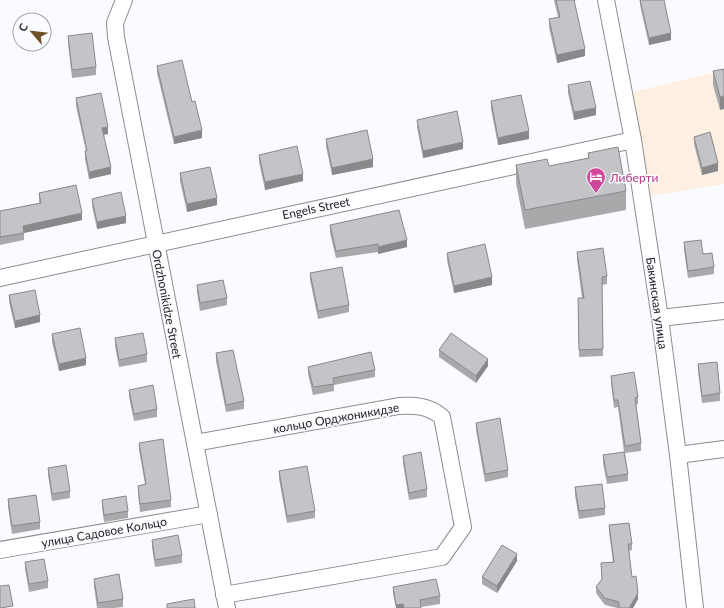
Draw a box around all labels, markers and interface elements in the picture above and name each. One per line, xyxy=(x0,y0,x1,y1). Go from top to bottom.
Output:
north arrow xyxy=(12,12,52,52)
text: С xyxy=(15,20,31,33)
hotel icon: Либерти xyxy=(585,166,607,194)
place label: Либерти xyxy=(609,170,658,185)
street label: Engels Street xyxy=(281,193,352,222)
street label: Ordzhonikidze Street xyxy=(149,248,185,361)
street label: Бакинская улица xyxy=(643,256,671,350)
street label: кольцо Орджоникидзе xyxy=(272,400,400,436)
street label: улица Садовое Кольцо xyxy=(40,514,168,550)

